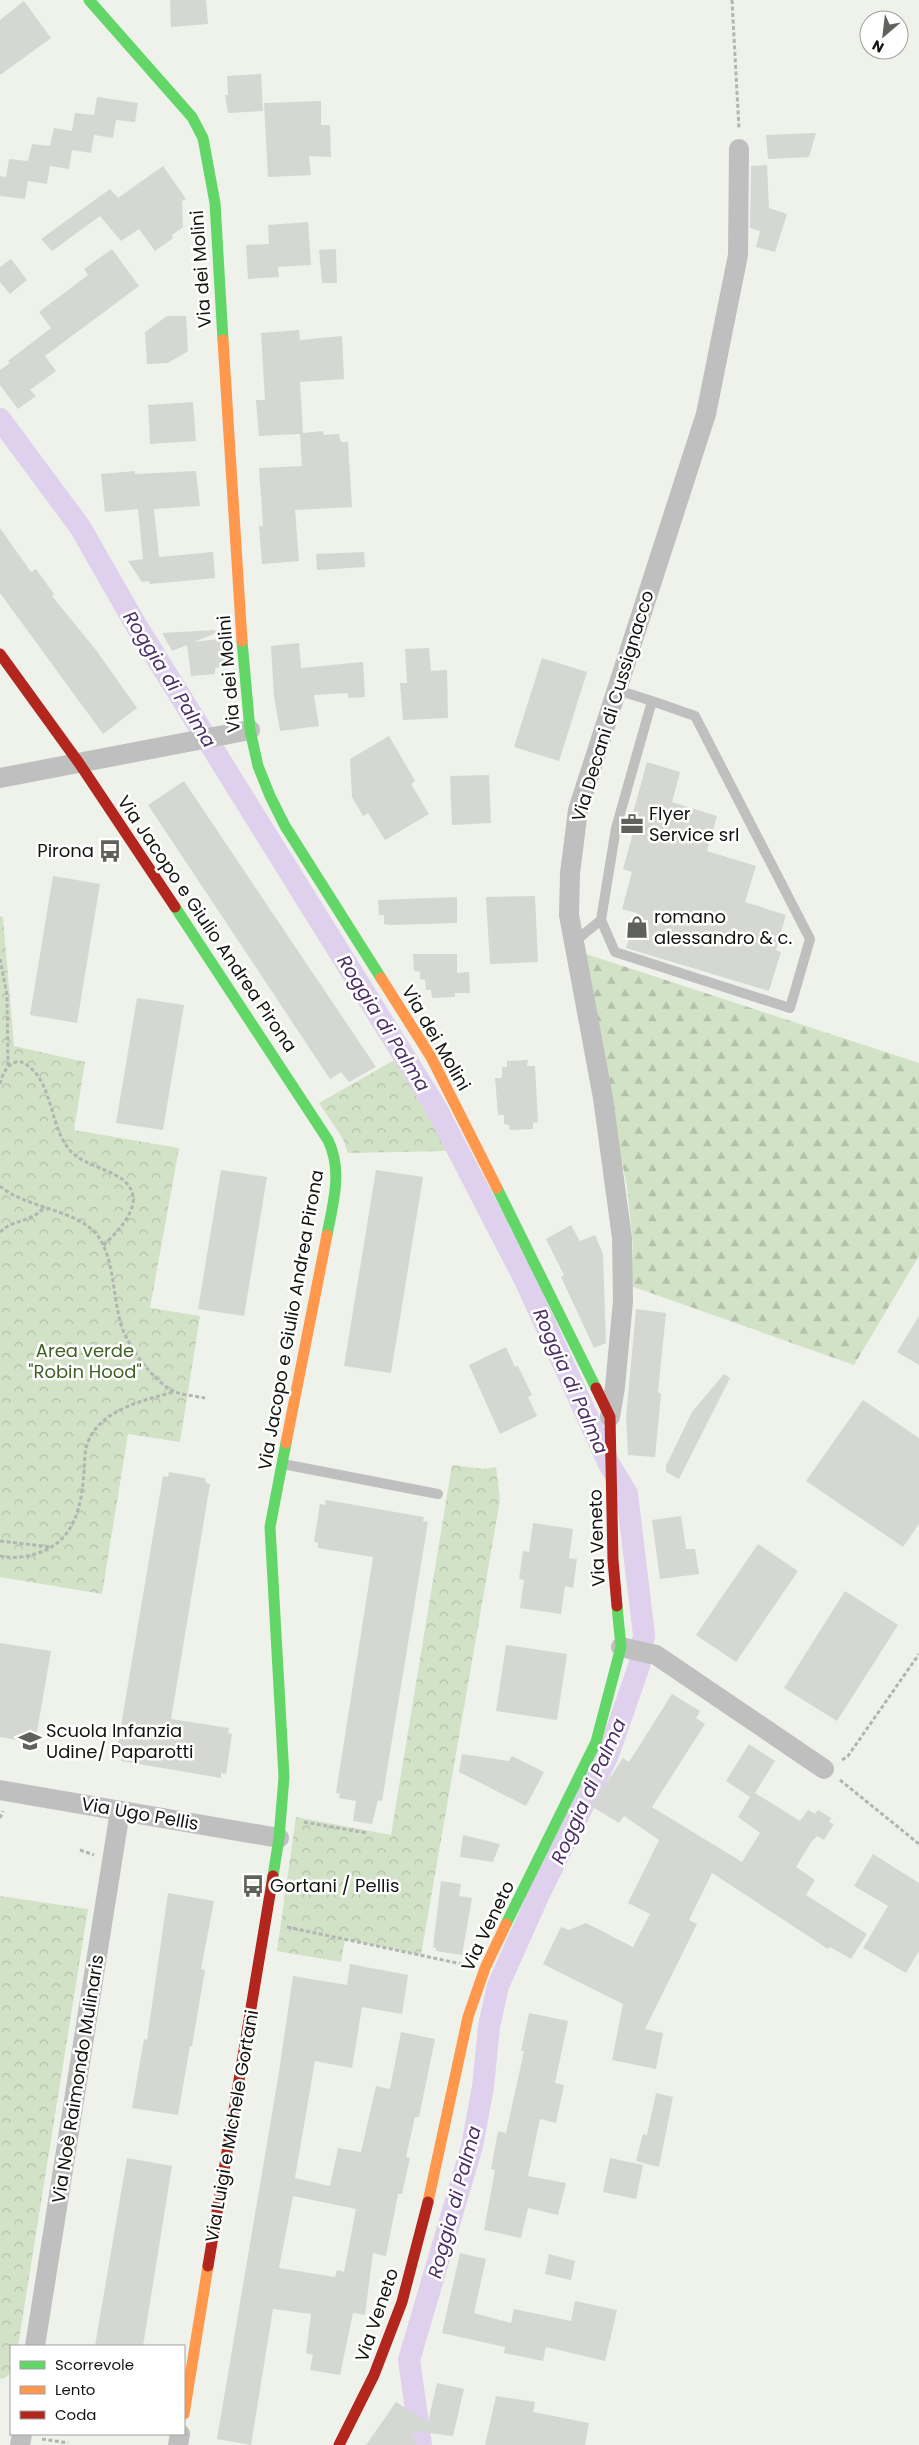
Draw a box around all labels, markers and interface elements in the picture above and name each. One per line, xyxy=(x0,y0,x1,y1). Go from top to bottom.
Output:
north arrow xyxy=(859,10,909,60)
text: N xyxy=(869,35,887,58)
street label: Via dei Molini xyxy=(184,209,217,329)
street label: Via Decani di Cussignacco xyxy=(565,587,660,825)
water label: Roggia di Palma xyxy=(117,606,223,753)
street label: Via dei Molini xyxy=(211,614,246,734)
street label: Via Jacopo e Giulio Andrea Pirona xyxy=(112,790,303,1057)
place label: Flyer Service srl xyxy=(649,801,739,847)
office icon: Flyer Service srl xyxy=(619,811,645,837)
place label: Pirona xyxy=(37,838,94,863)
bus stop icon: Pirona xyxy=(97,838,123,864)
place label: romano alessandro & c. xyxy=(654,904,792,950)
shop icon: romano alessandro & c. xyxy=(624,914,650,940)
water label: Roggia di Palma xyxy=(331,950,437,1097)
street label: Via dei Molini xyxy=(396,980,477,1095)
street label: Via Jacopo e Giulio Andrea Pirona xyxy=(252,1168,329,1472)
water label: Roggia di Palma xyxy=(526,1304,615,1458)
park label: Area verde "Robin Hood" xyxy=(28,1338,142,1384)
street label: Via Veneto xyxy=(582,1489,611,1587)
water label: Roggia di Palma xyxy=(544,1714,633,1868)
place label: Scuola Infanzia Udine/ Paparotti xyxy=(46,1718,194,1764)
school or university icon: Scuola Infanzia Udine/ Paparotti xyxy=(17,1728,43,1754)
street label: Via Ugo Pellis xyxy=(80,1791,201,1836)
bus stop icon: Gortani / Pellis xyxy=(240,1873,266,1899)
place label: Gortani / Pellis xyxy=(270,1873,399,1898)
street label: Via Veneto xyxy=(455,1876,520,1975)
street label: Via Noè Raimondo Mulinaris xyxy=(45,1953,110,2205)
street label: Via Luigi e Michele Gortani xyxy=(199,2008,264,2244)
water label: Roggia di Palma xyxy=(421,2123,488,2281)
street label: Via Veneto xyxy=(349,2265,404,2365)
legend xyxy=(10,2345,185,2435)
text: Scorrevole xyxy=(55,2354,134,2375)
text: Lento xyxy=(55,2379,95,2400)
text: Coda xyxy=(55,2404,96,2425)

